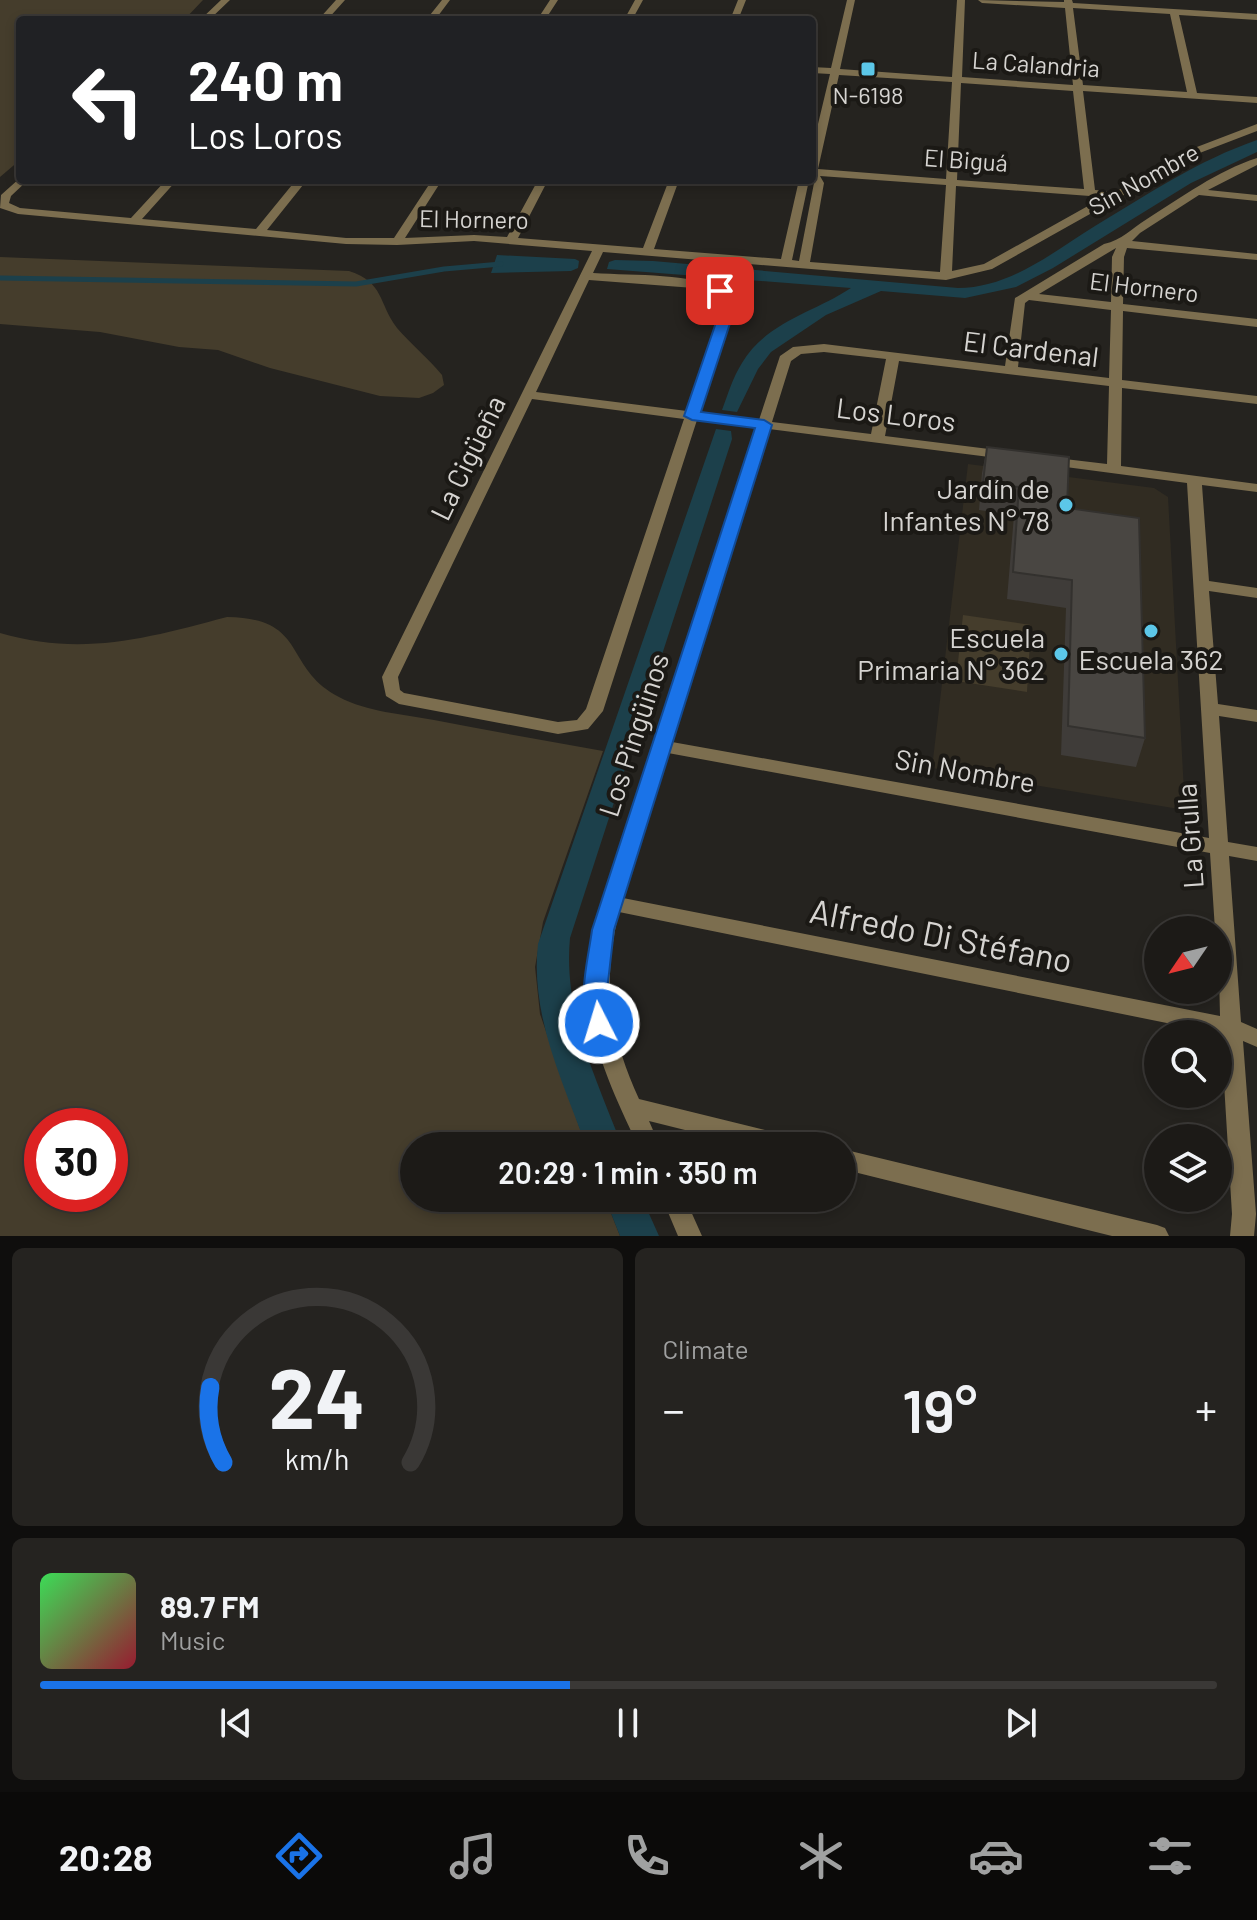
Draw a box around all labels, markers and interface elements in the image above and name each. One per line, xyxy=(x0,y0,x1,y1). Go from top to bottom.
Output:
text: 240 m xyxy=(188,45,343,112)
street label: La Calandria xyxy=(971,45,1101,82)
icon: left xyxy=(56,48,160,152)
marker: N-6198 xyxy=(859,60,877,78)
place label: N-6198 xyxy=(832,80,904,109)
text: Los Loros xyxy=(188,113,343,156)
street label: Sin Nombre xyxy=(1083,137,1203,221)
street label: El Biguá xyxy=(923,142,1009,177)
street label: El Hornero xyxy=(419,203,529,234)
pin xyxy=(686,257,754,325)
street label: El Hornero xyxy=(1088,265,1200,308)
icon: arrive xyxy=(698,269,742,313)
street label: El Cardenal xyxy=(961,323,1101,373)
street label: La Cigüeña xyxy=(422,390,512,525)
street label: Los Loros xyxy=(834,390,958,438)
place label: Jardín de Infantes N° 78 xyxy=(882,471,1050,537)
marker: Jardín de Infantes N° 78 xyxy=(1057,496,1075,514)
place label: Escuela Primaria N° 362 xyxy=(857,620,1045,686)
marker: Escuela 362 xyxy=(1142,622,1160,640)
place label: Escuela 362 xyxy=(1078,642,1224,676)
marker: Escuela Primaria N° 362 xyxy=(1052,645,1070,663)
street label: Los Pingüinos xyxy=(591,649,675,821)
street label: Sin Nombre xyxy=(892,741,1038,799)
street label: La Grulla xyxy=(1168,782,1210,890)
street label: Alfredo Di Stéfano xyxy=(807,889,1076,980)
north arrow xyxy=(1144,916,1232,1004)
map controls xyxy=(1144,916,1232,1212)
position arrow xyxy=(557,981,641,1065)
button: search xyxy=(1144,1020,1232,1108)
speed limit sign: 30 xyxy=(24,1108,128,1212)
button: layers xyxy=(1144,1124,1232,1212)
text: 20:29 · 1 min · 350 m xyxy=(498,1154,758,1190)
text: Climate xyxy=(663,1333,749,1364)
text: 24 xyxy=(269,1346,366,1446)
text: 19° xyxy=(902,1373,977,1445)
text: − xyxy=(663,1382,685,1435)
text: + xyxy=(1195,1382,1217,1435)
text: km/h xyxy=(285,1441,350,1476)
text: 89.7 FM xyxy=(160,1588,259,1624)
text: Music xyxy=(160,1624,225,1655)
icon: previous xyxy=(214,1701,258,1745)
icon: pause xyxy=(606,1701,650,1745)
icon: next xyxy=(999,1701,1043,1745)
icon: directions xyxy=(271,1828,327,1884)
icon: music xyxy=(445,1828,501,1884)
icon: phone xyxy=(619,1828,675,1884)
icon: climate xyxy=(793,1828,849,1884)
icon: car xyxy=(968,1828,1024,1884)
icon: filters xyxy=(1142,1828,1198,1884)
text: 20:28 xyxy=(59,1835,153,1878)

